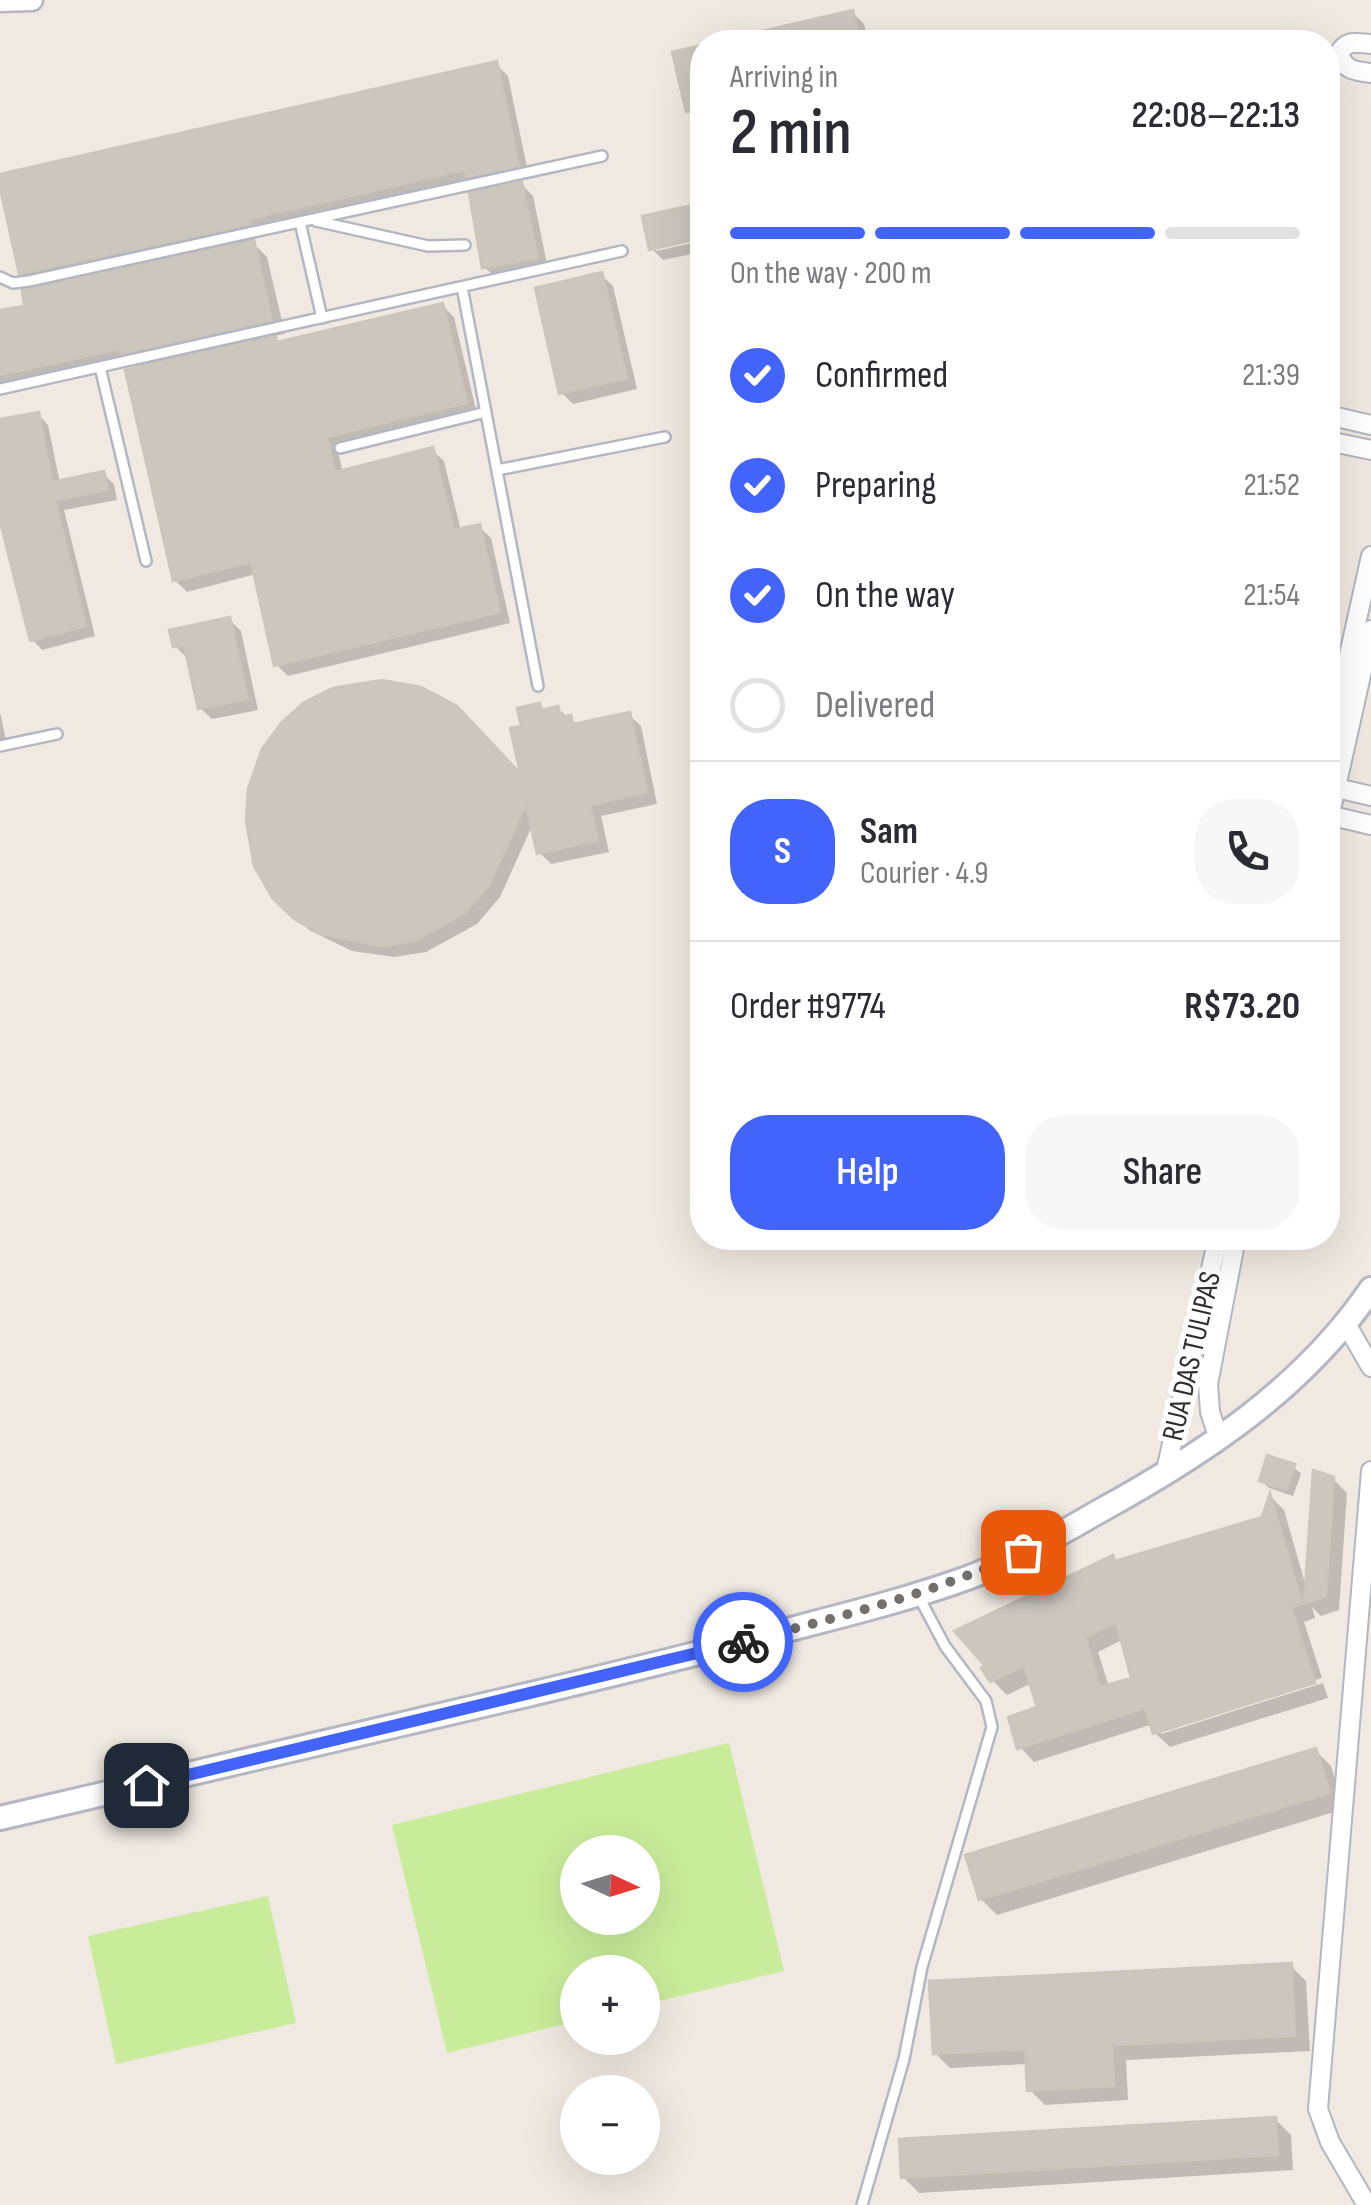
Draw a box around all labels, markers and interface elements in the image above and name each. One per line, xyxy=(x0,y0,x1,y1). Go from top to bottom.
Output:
text: Arriving in xyxy=(730,58,838,97)
text: 22:08–22:13 xyxy=(1132,93,1300,138)
text: 2 min xyxy=(730,95,852,173)
text: On the way · 200 m xyxy=(730,254,932,293)
icon: check xyxy=(730,348,785,403)
text: Confirmed xyxy=(815,353,948,398)
text: 21:39 xyxy=(1242,356,1300,395)
icon: check xyxy=(730,458,785,513)
text: Preparing xyxy=(815,463,936,508)
text: 21:52 xyxy=(1243,466,1300,505)
icon: check xyxy=(730,568,785,623)
text: On the way xyxy=(815,573,955,618)
text: 21:54 xyxy=(1243,576,1300,615)
text: Delivered xyxy=(815,683,935,728)
button: phone xyxy=(1195,799,1300,904)
text: Sam xyxy=(860,809,918,854)
text: S xyxy=(774,829,791,874)
text: Courier · 4.9 xyxy=(860,854,988,893)
text: Order #9774 xyxy=(730,984,886,1029)
text: R$73.20 xyxy=(1184,984,1300,1029)
button: Help xyxy=(730,1115,1005,1230)
button: Share xyxy=(1025,1115,1300,1230)
street label: RUA DAS TULIPAS xyxy=(1155,1268,1229,1444)
pin xyxy=(981,1510,1066,1595)
icon: bag xyxy=(996,1525,1051,1580)
courier xyxy=(693,1592,793,1692)
icon: bike xyxy=(716,1615,771,1670)
pin xyxy=(104,1743,189,1828)
icon: home xyxy=(119,1758,174,1813)
north arrow xyxy=(560,1835,660,1935)
map controls xyxy=(560,1835,660,2175)
button: + xyxy=(560,1955,660,2055)
button: − xyxy=(560,2075,660,2175)

